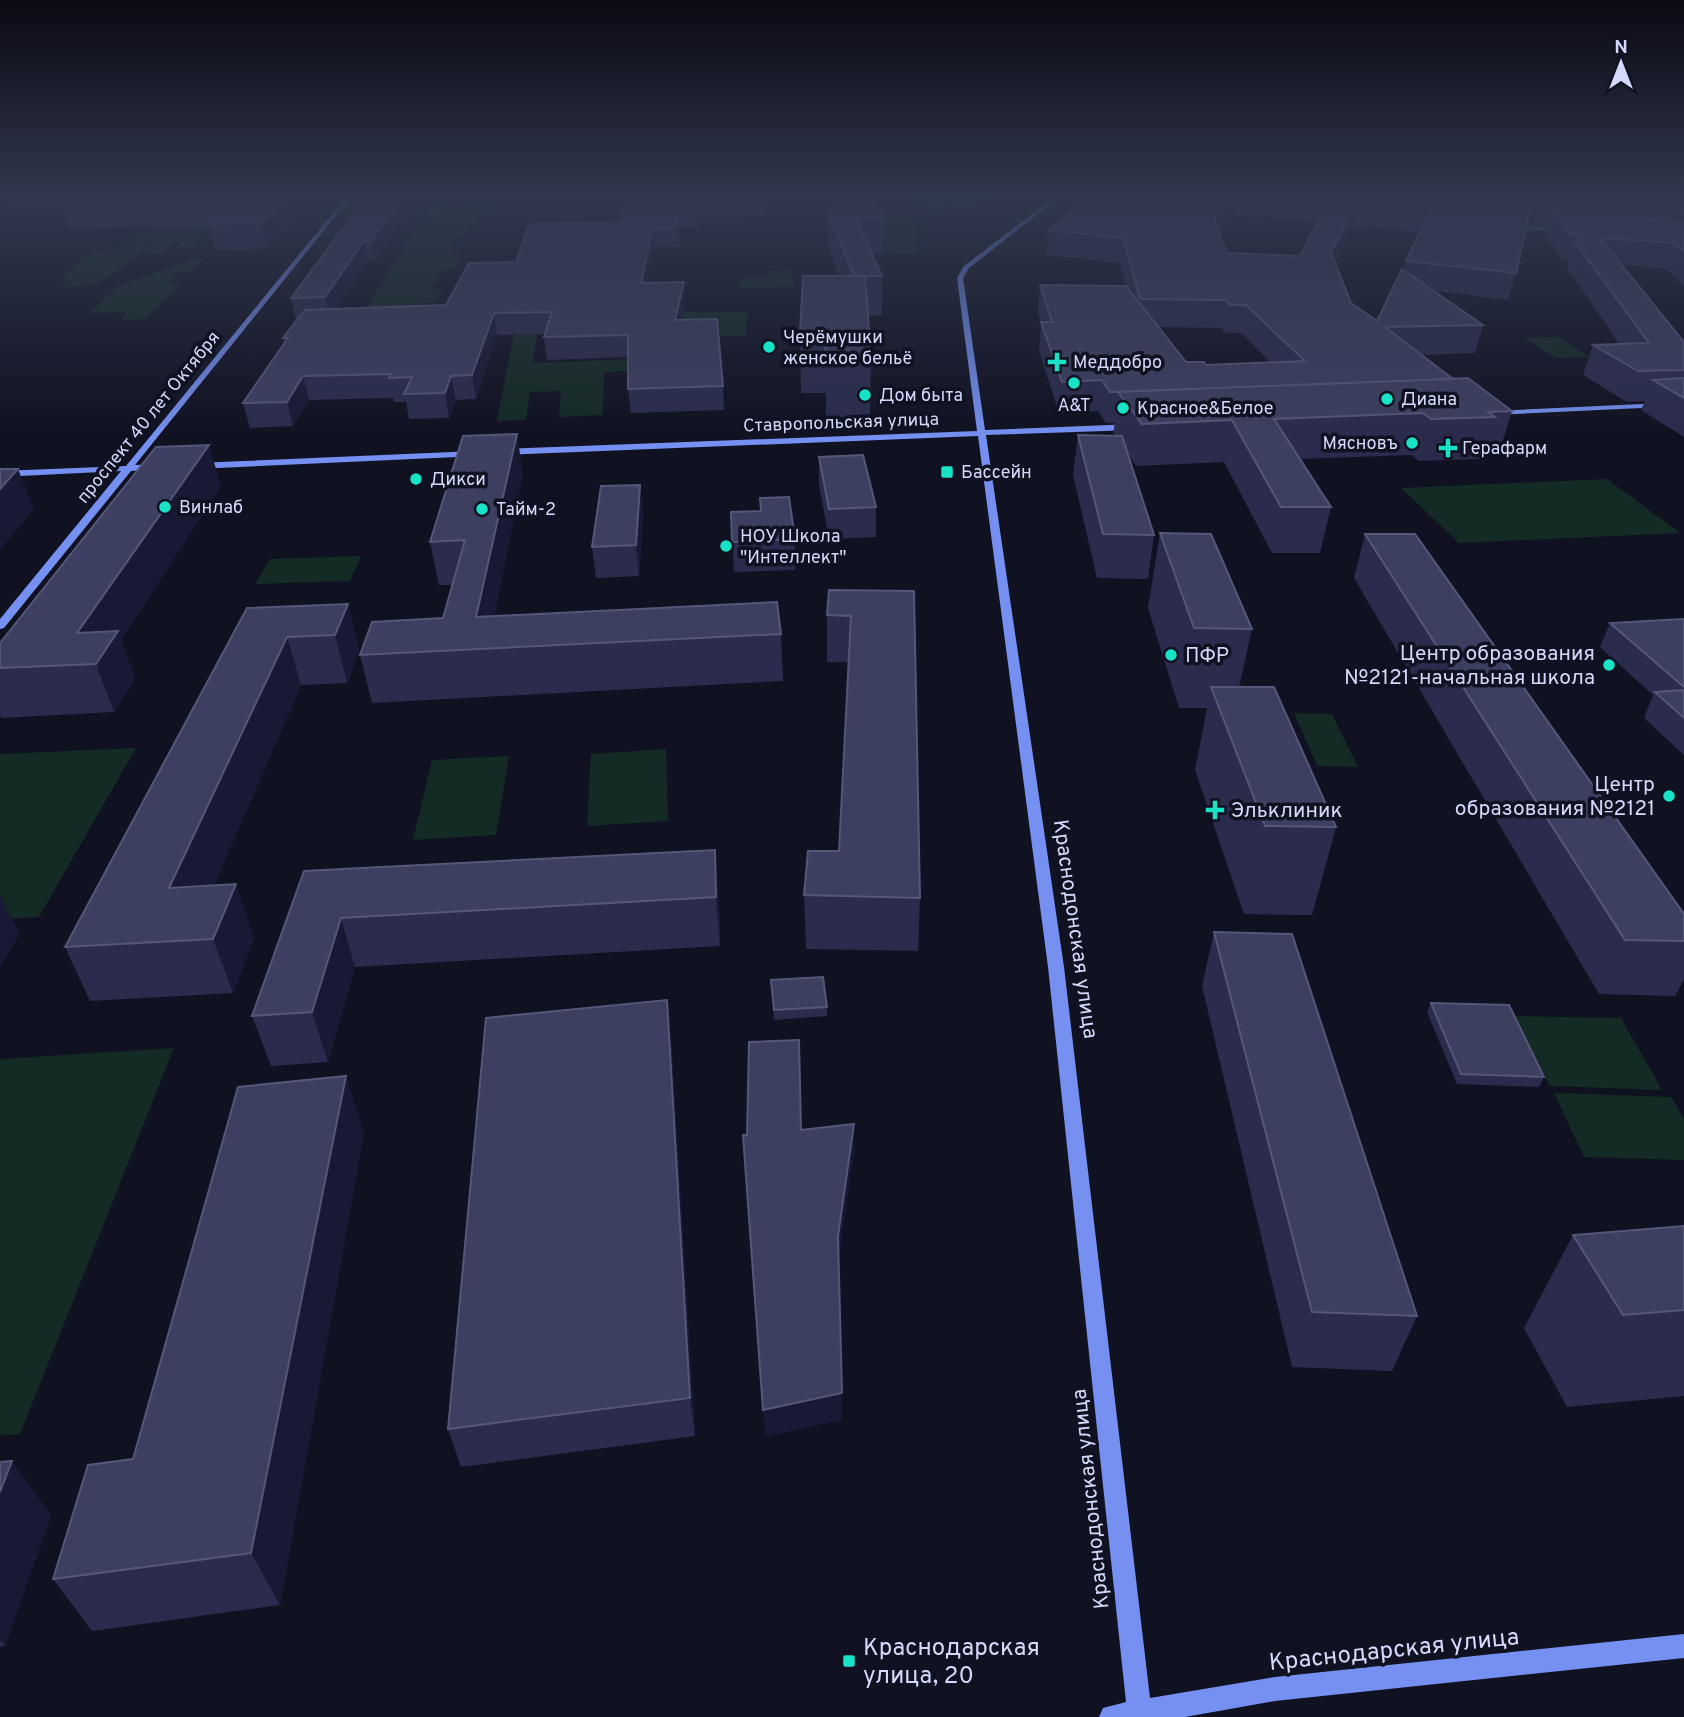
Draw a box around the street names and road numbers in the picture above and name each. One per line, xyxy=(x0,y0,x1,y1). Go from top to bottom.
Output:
street label: проспект 40 лет Октября xyxy=(72,327,226,509)
street label: Ставропольская улица xyxy=(743,409,939,438)
street label: Краснодонская улица xyxy=(1046,818,1103,1041)
street label: Краснодонская улица xyxy=(1067,1387,1116,1610)
street label: Краснодарская улица xyxy=(1268,1623,1521,1679)

